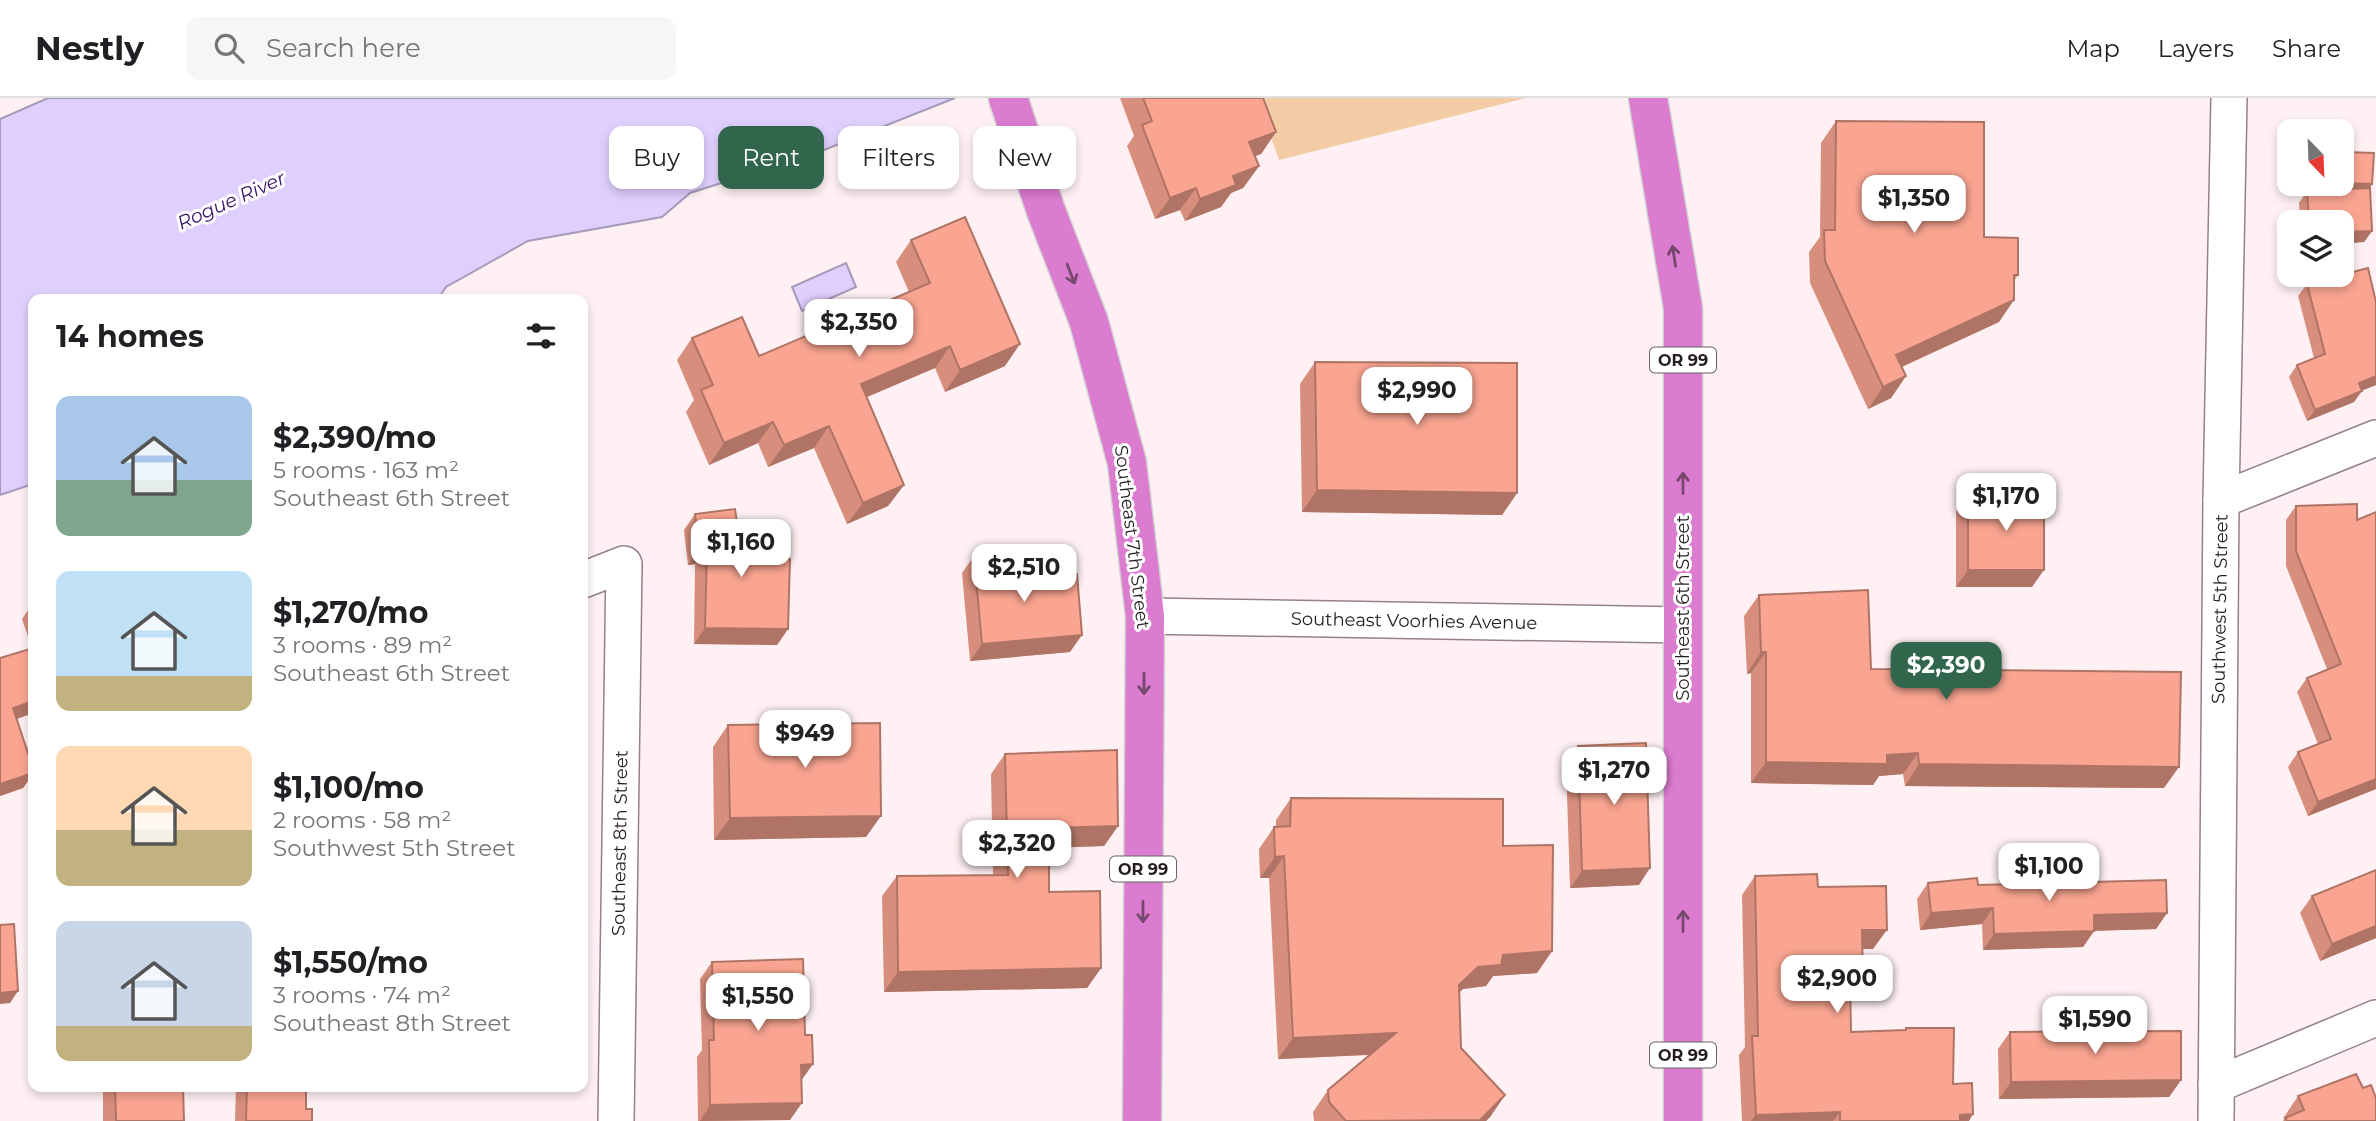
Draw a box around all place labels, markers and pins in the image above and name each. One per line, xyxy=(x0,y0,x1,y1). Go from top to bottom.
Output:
pin: $1,350 xyxy=(1857,176,1971,235)
pin: $2,350 xyxy=(802,300,916,359)
pin: $2,990 xyxy=(1360,368,1474,427)
pin: $1,170 xyxy=(1949,474,2063,533)
pin: $1,160 xyxy=(684,519,798,579)
pin: $2,510 xyxy=(967,545,1081,604)
pin: $2,390 xyxy=(1889,642,2003,702)
pin: $949 xyxy=(764,710,846,770)
pin: $1,270 xyxy=(1557,748,1671,807)
pin: $2,320 xyxy=(960,820,1074,880)
pin: $1,100 xyxy=(1992,844,2106,903)
pin: $2,900 xyxy=(1780,956,1894,1015)
pin: $1,550 xyxy=(701,974,815,1033)
pin: $1,590 xyxy=(2038,996,2152,1056)

